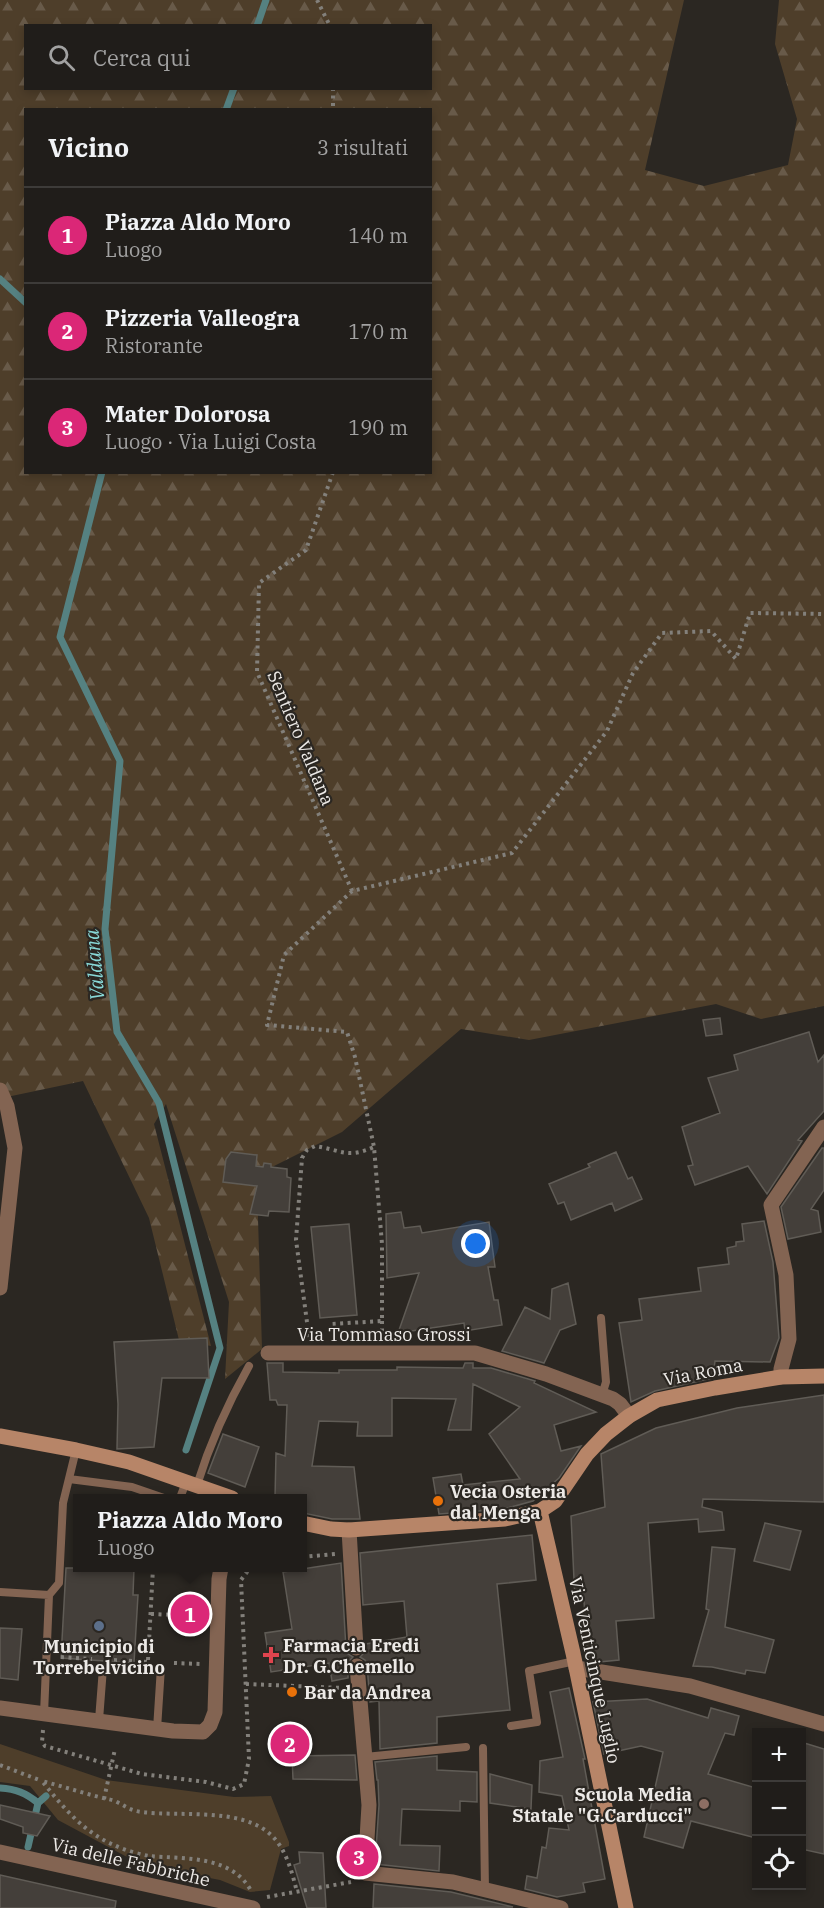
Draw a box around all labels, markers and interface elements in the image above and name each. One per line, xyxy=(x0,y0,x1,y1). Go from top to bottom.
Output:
search box xyxy=(24,24,432,90)
icon: search xyxy=(45,41,78,74)
text: Cerca qui xyxy=(93,43,191,72)
text: Vicino xyxy=(48,130,129,164)
text: 3 risultati xyxy=(317,134,408,161)
text: Piazza Aldo Moro xyxy=(105,207,291,236)
text: 1 xyxy=(62,222,74,249)
text: 140 m xyxy=(348,222,408,249)
text: Luogo xyxy=(105,236,162,263)
text: Pizzeria Valleogra xyxy=(105,303,300,332)
text: 2 xyxy=(62,318,74,345)
text: 170 m xyxy=(348,318,408,345)
text: Ristorante xyxy=(105,332,203,359)
text: Mater Dolorosa xyxy=(105,399,271,428)
text: 3 xyxy=(62,414,74,441)
text: 190 m xyxy=(348,414,408,441)
text: Luogo · Via Luigi Costa xyxy=(105,428,317,455)
street label: Sentiero Valdana xyxy=(262,667,340,809)
water label: Valdana xyxy=(77,928,111,1002)
your location xyxy=(461,1229,490,1258)
street label: Via Tommaso Grossi xyxy=(297,1323,471,1346)
street label: Via Roma xyxy=(661,1353,745,1391)
place label: Vecia Osteria dal Menga xyxy=(450,1480,566,1524)
popup xyxy=(73,1494,307,1572)
marker: Vecia Osteria dal Menga xyxy=(431,1494,445,1508)
text: Piazza Aldo Moro xyxy=(97,1505,283,1534)
text: Luogo xyxy=(97,1534,155,1561)
street label: Via Venticinque Luglio xyxy=(564,1575,626,1765)
pin: 1 xyxy=(170,1592,210,1636)
marker: Municipio di Torrebelvicino xyxy=(92,1619,106,1633)
place label: Farmacia Eredi Dr. G.Chemello xyxy=(283,1634,419,1678)
place label: Municipio di Torrebelvicino xyxy=(33,1635,165,1679)
marker: Farmacia Eredi Dr. G.Chemello xyxy=(264,1648,278,1662)
place label: Bar da Andrea xyxy=(304,1681,431,1704)
marker: Bar da Andrea xyxy=(285,1685,299,1699)
pin: 2 xyxy=(270,1722,310,1766)
map controls xyxy=(752,1728,806,1890)
button: + xyxy=(752,1728,806,1782)
button: − xyxy=(752,1782,806,1836)
place label: Scuola Media Statale "G.Carducci" xyxy=(512,1783,692,1827)
marker: Scuola Media Statale "G.Carducci" xyxy=(697,1797,711,1811)
street label: Via delle Fabbriche xyxy=(49,1833,213,1891)
pin: 3 xyxy=(340,1834,378,1880)
button: locate xyxy=(752,1836,806,1890)

